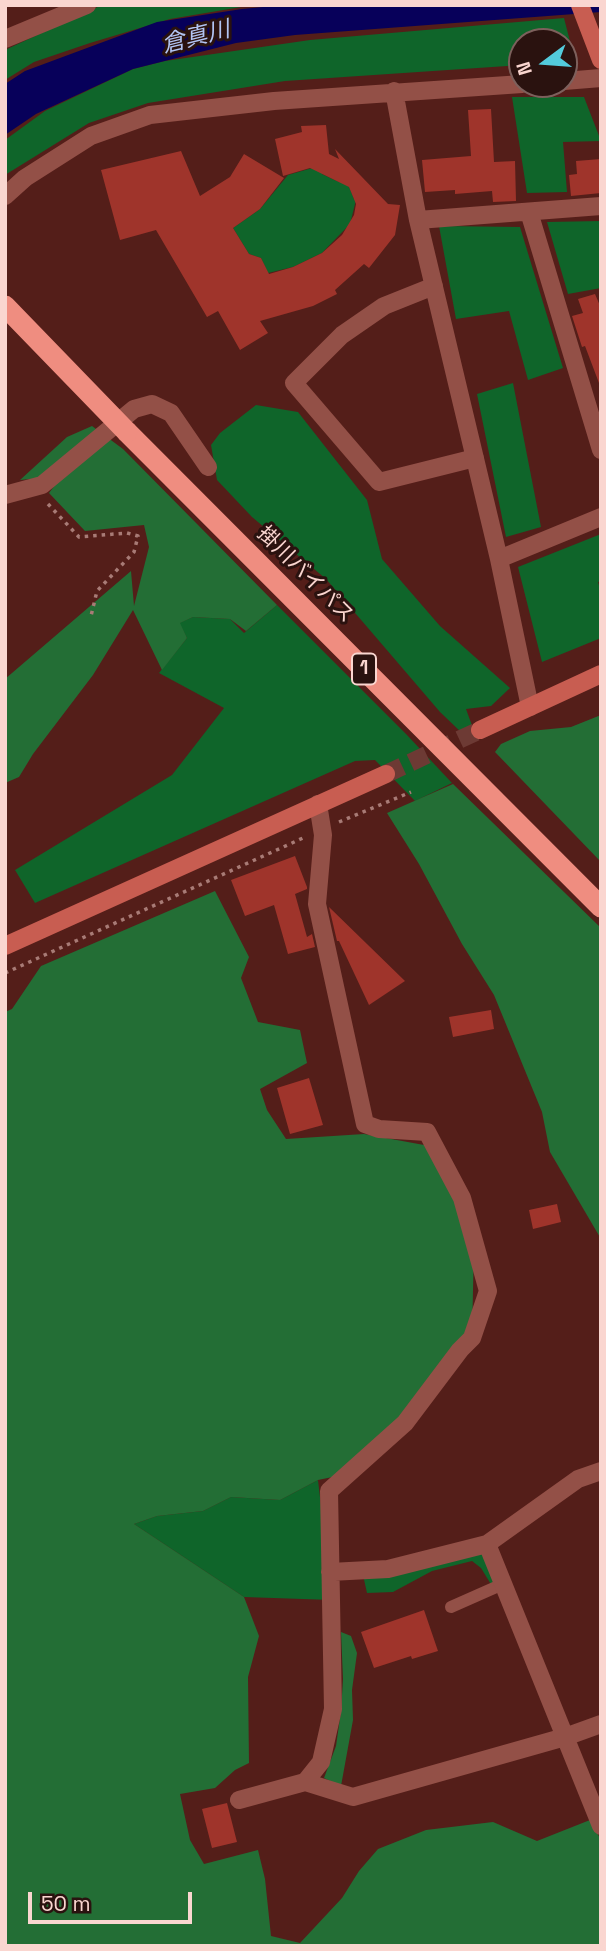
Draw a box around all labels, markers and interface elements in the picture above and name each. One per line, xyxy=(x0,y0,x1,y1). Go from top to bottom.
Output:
water label: 倉真川 xyxy=(159,16,233,60)
north arrow xyxy=(508,28,578,98)
text: N xyxy=(510,59,538,78)
street label: 掛川バイパス xyxy=(252,522,358,628)
road number: 1 xyxy=(352,654,376,684)
scale bar xyxy=(32,1878,196,1922)
text: 50 m xyxy=(41,1890,91,1917)

